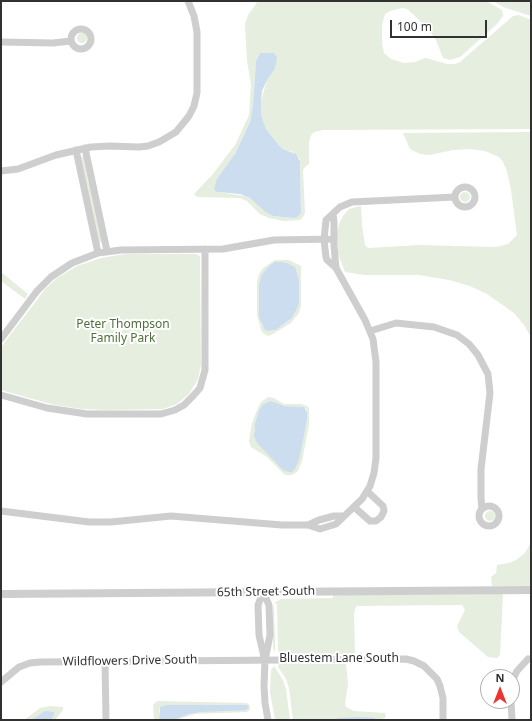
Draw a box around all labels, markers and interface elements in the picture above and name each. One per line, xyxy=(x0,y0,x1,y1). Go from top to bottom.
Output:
scale bar xyxy=(392,12,489,38)
text: 100 m xyxy=(397,18,432,35)
park label: Peter Thompson Family Park xyxy=(76,318,170,346)
street label: 65th Street South xyxy=(217,584,315,600)
street label: Bluestem Lane South xyxy=(279,652,399,666)
street label: Wildflowers Drive South xyxy=(62,653,198,669)
north arrow xyxy=(480,669,520,709)
text: N xyxy=(496,670,504,685)

